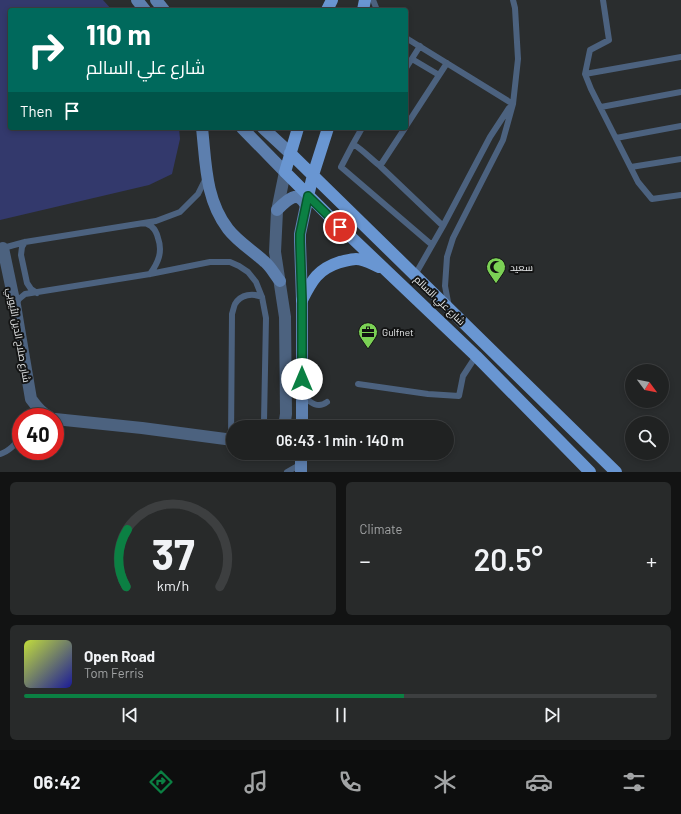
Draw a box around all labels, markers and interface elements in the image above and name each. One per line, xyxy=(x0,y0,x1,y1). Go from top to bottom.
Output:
text: 110 m xyxy=(86,17,151,51)
icon: right xyxy=(20,24,72,76)
text: شارع علي السالم xyxy=(86,56,205,78)
icon: arrive xyxy=(61,100,83,122)
text: Then xyxy=(20,102,53,120)
pin xyxy=(323,210,357,244)
icon: arrive xyxy=(329,216,351,238)
mosque icon: سعيد xyxy=(485,256,507,284)
place label: سعيد xyxy=(510,261,533,273)
street label: شارع علي السالم xyxy=(411,273,468,329)
street label: شارع صلاح الدين الأيوبي xyxy=(3,287,33,383)
office icon: Gulfnet xyxy=(357,321,379,349)
place label: Gulfnet xyxy=(382,326,414,338)
position arrow xyxy=(281,358,323,400)
north arrow xyxy=(625,364,669,408)
map controls xyxy=(625,364,669,460)
speed limit sign: 40 xyxy=(12,408,64,460)
button: search xyxy=(625,416,669,460)
text: 06:43 · 1 min · 140 m xyxy=(276,431,404,449)
text: Climate xyxy=(360,521,403,537)
text: 37 xyxy=(151,527,195,577)
text: 20.5° xyxy=(474,541,543,577)
text: − xyxy=(360,547,371,573)
text: + xyxy=(646,547,657,573)
text: km/h xyxy=(157,576,189,593)
text: Open Road xyxy=(84,647,155,665)
text: Tom Ferris xyxy=(84,665,144,681)
icon: previous xyxy=(119,704,141,726)
icon: pause xyxy=(330,704,352,726)
icon: next xyxy=(541,704,563,726)
icon: directions xyxy=(147,768,175,796)
icon: music xyxy=(242,768,270,796)
icon: phone xyxy=(336,768,364,796)
icon: climate xyxy=(431,768,459,796)
icon: car xyxy=(525,768,553,796)
icon: filters xyxy=(620,768,648,796)
text: 06:42 xyxy=(33,771,81,793)

